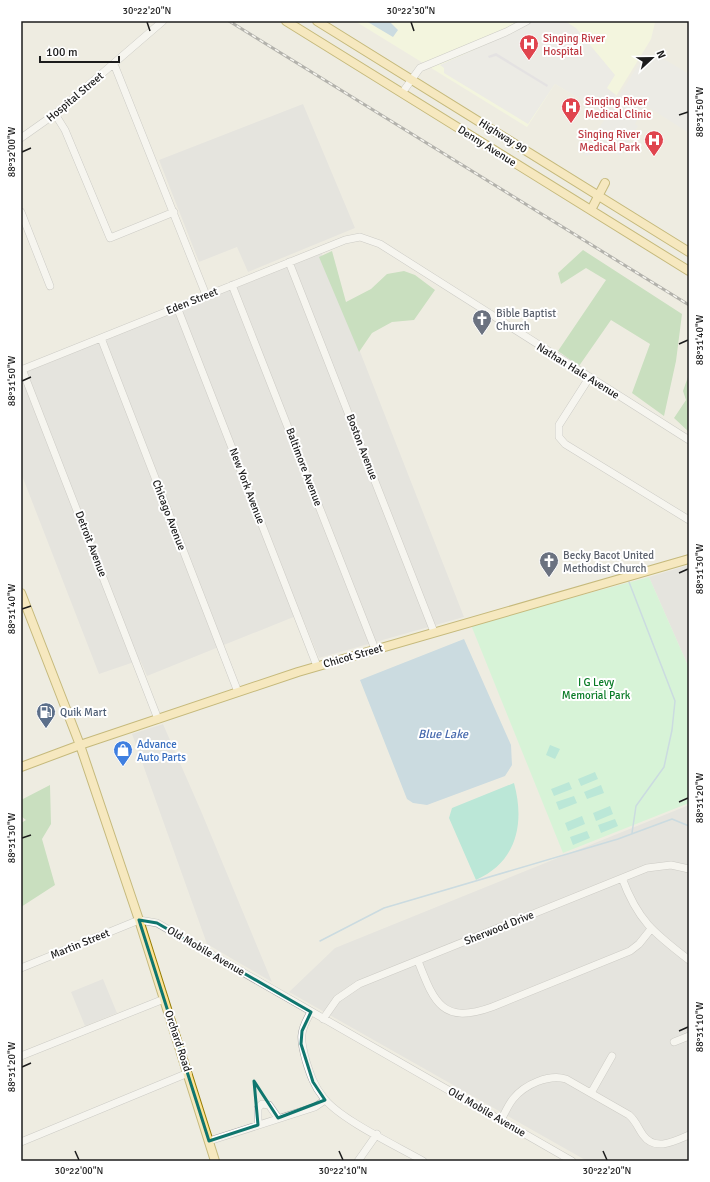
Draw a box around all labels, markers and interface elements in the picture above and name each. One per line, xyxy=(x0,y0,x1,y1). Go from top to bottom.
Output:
text: 30°22'20"N xyxy=(123,5,171,17)
text: 30°22'30"N xyxy=(387,5,435,17)
place label: Singing River Hospital xyxy=(543,32,605,58)
hospital icon: Singing River Hospital xyxy=(518,33,540,61)
scale bar xyxy=(40,38,119,64)
north arrow xyxy=(632,38,672,78)
text: 100 m xyxy=(46,45,78,60)
text: N xyxy=(653,48,668,60)
street label: Hospital Street xyxy=(44,69,106,125)
text: 88°31'50"W xyxy=(694,86,706,137)
place label: Singing River Medical Clinic xyxy=(585,95,652,121)
hospital icon: Singing River Medical Clinic xyxy=(560,96,582,124)
street label: Highway 90 xyxy=(476,116,530,156)
street label: Denny Avenue xyxy=(455,123,519,169)
text: 88°32'00"W xyxy=(6,126,18,177)
place label: Singing River Medical Park xyxy=(578,128,640,154)
hospital icon: Singing River Medical Park xyxy=(643,129,665,157)
street label: Eden Street xyxy=(164,285,220,317)
place label: Bible Baptist Church xyxy=(496,307,556,333)
church icon: Bible Baptist Church xyxy=(471,308,493,336)
text: 88°31'40"W xyxy=(694,314,706,365)
street label: Nathan Hale Avenue xyxy=(534,340,622,402)
text: 88°31'50"W xyxy=(6,355,18,406)
street label: Boston Avenue xyxy=(343,412,381,482)
street label: Baltimore Avenue xyxy=(283,426,325,508)
street label: New York Avenue xyxy=(227,446,267,526)
street label: Chicago Avenue xyxy=(150,478,188,552)
street label: Detroit Avenue xyxy=(72,509,110,579)
text: 88°31'30"W xyxy=(694,543,706,594)
place label: Becky Bacot United Methodist Church xyxy=(563,549,654,575)
church icon: Becky Bacot United Methodist Church xyxy=(538,550,560,578)
text: 88°31'40"W xyxy=(6,583,18,634)
street label: Chicot Street xyxy=(322,641,384,671)
park label: I G Levy Memorial Park xyxy=(562,676,631,702)
fuel station icon: Quik Mart xyxy=(35,701,57,729)
place label: Quik Mart xyxy=(60,706,107,719)
water label: Blue Lake xyxy=(418,727,469,742)
place label: Advance Auto Parts xyxy=(137,738,186,764)
shop icon: Advance Auto Parts xyxy=(112,739,134,767)
text: 88°31'20"W xyxy=(694,772,706,823)
text: 88°31'30"W xyxy=(6,812,18,863)
street label: Sherwood Drive xyxy=(462,908,536,948)
street label: Old Mobile Avenue xyxy=(165,923,247,979)
street label: Martin Street xyxy=(48,926,112,962)
text: 88°31'10"W xyxy=(694,1001,706,1052)
street label: Orchard Road xyxy=(162,1009,194,1073)
text: 88°31'20"W xyxy=(6,1041,18,1092)
street label: Old Mobile Avenue xyxy=(446,1084,528,1140)
text: 30°22'00"N xyxy=(55,1165,103,1177)
text: 30°22'10"N xyxy=(319,1165,367,1177)
text: 30°22'20"N xyxy=(583,1165,631,1177)

